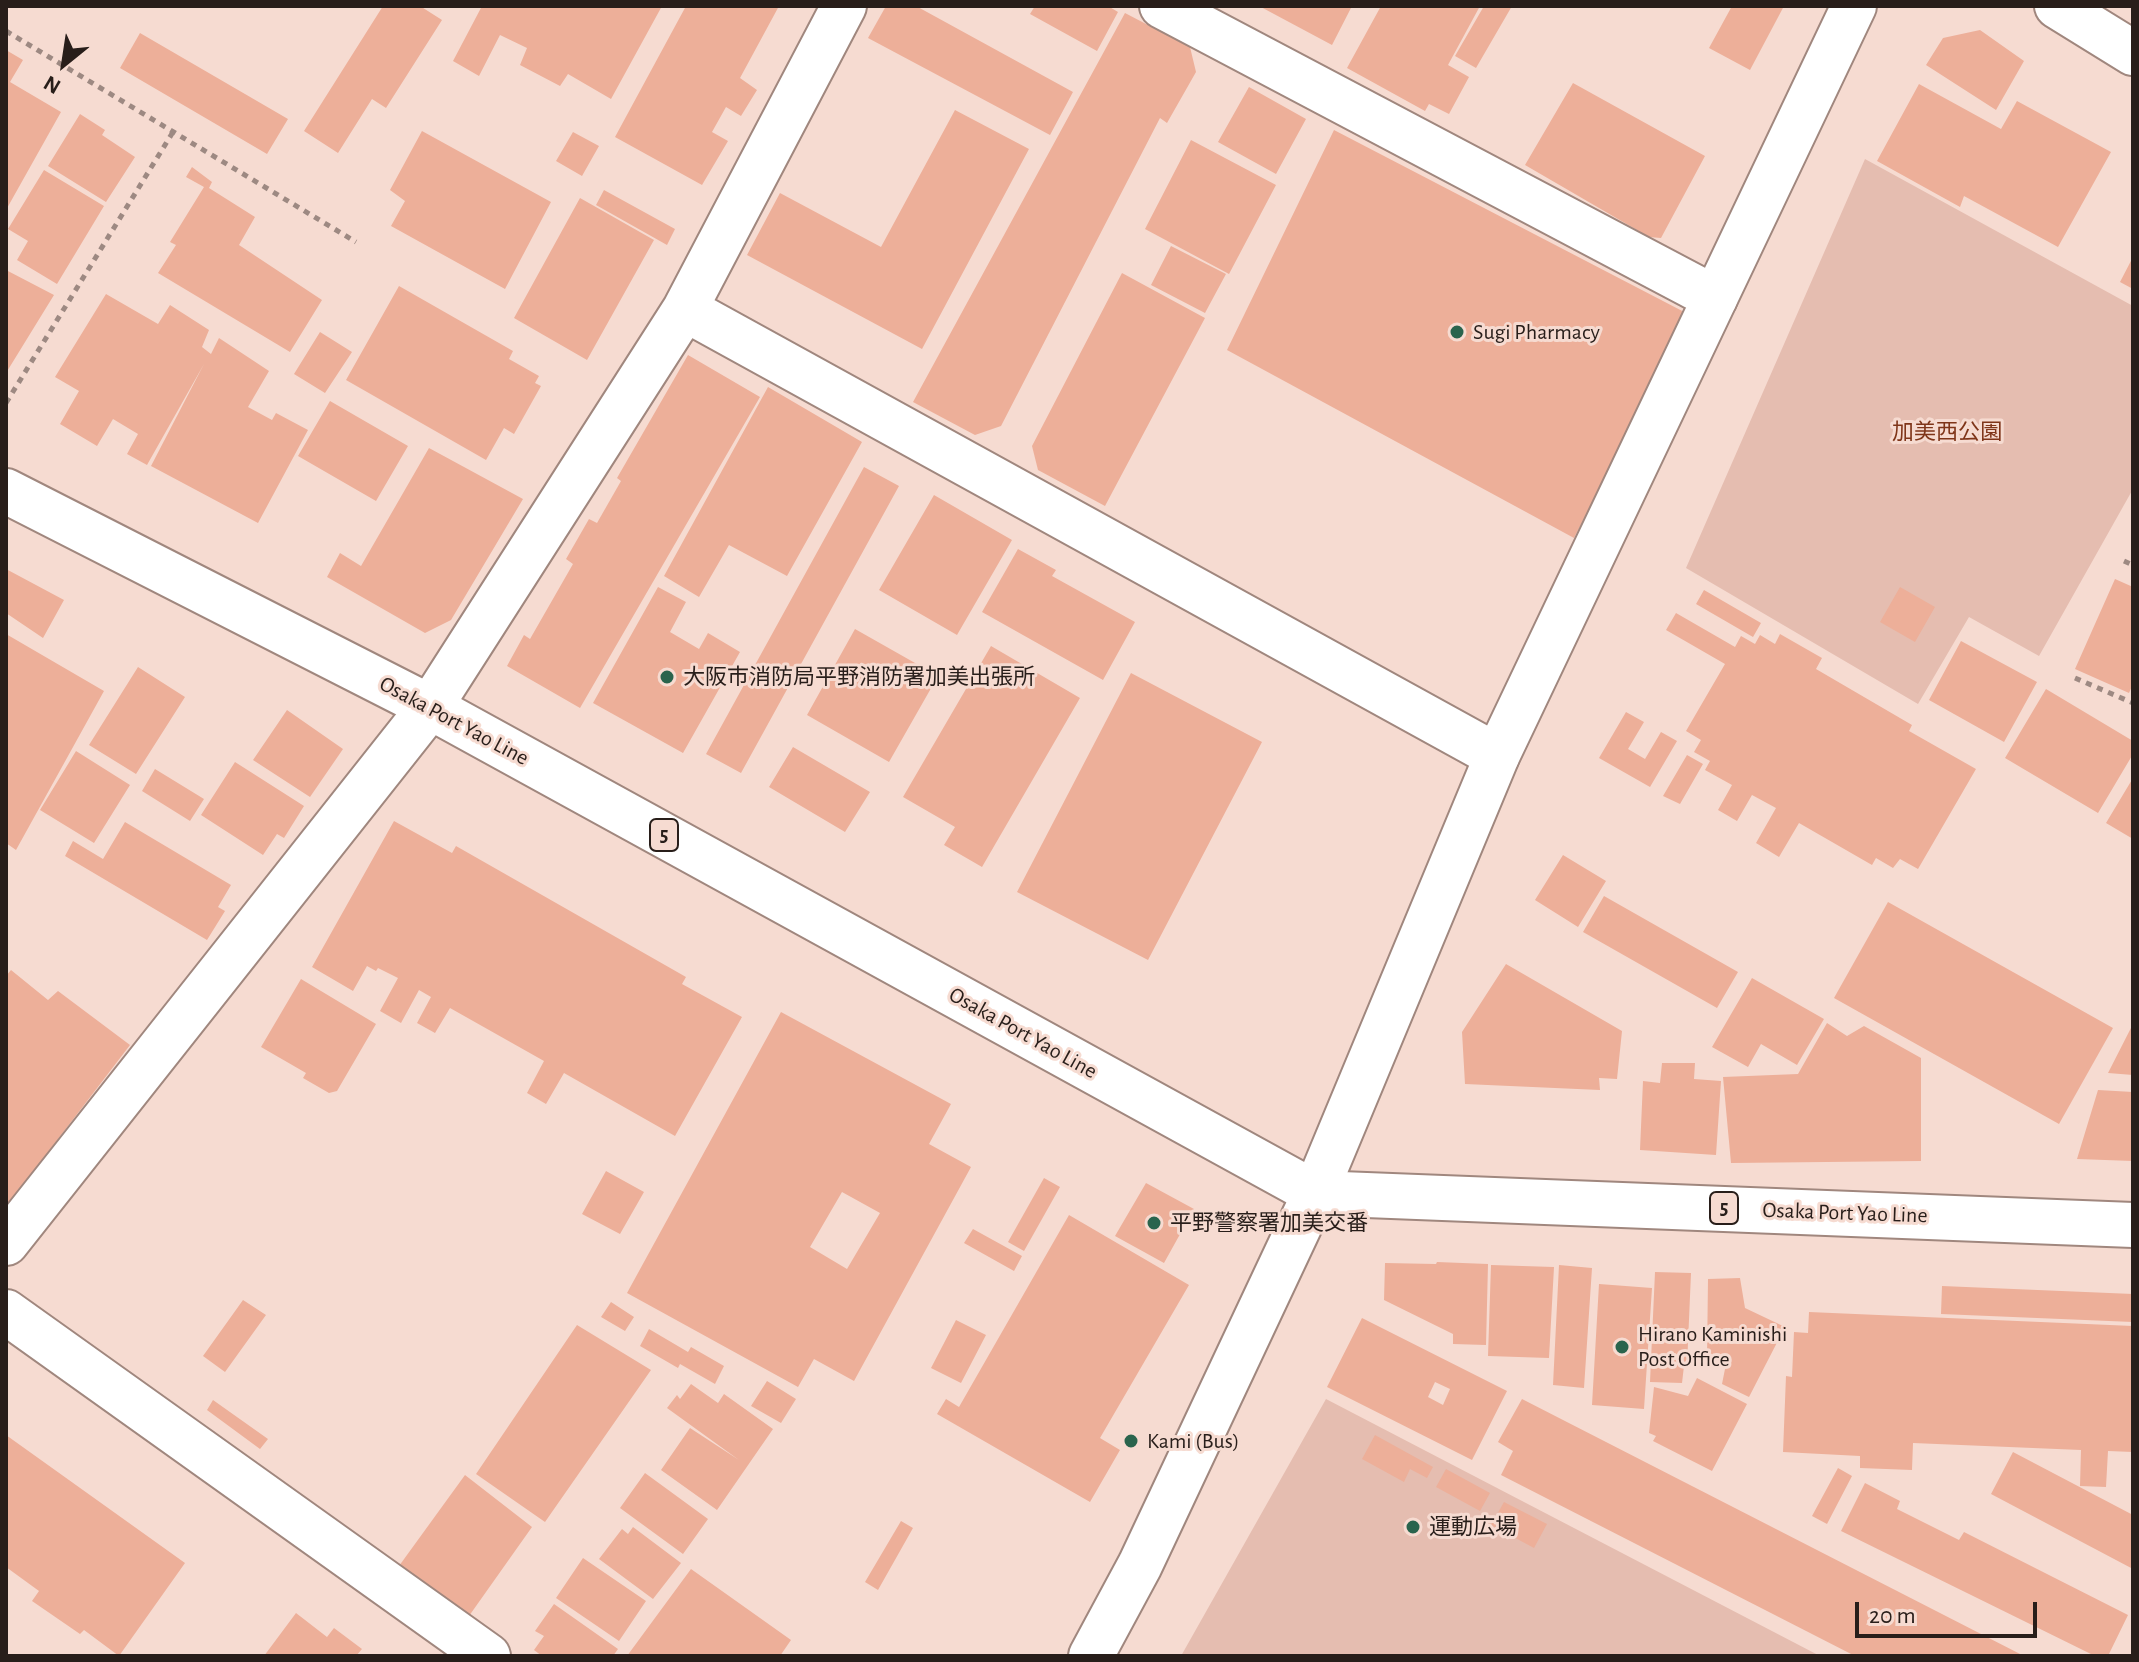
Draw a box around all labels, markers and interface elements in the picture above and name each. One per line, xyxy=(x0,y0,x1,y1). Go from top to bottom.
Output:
north arrow xyxy=(24,24,104,104)
text: N xyxy=(40,71,64,98)
place label: Sugi Pharmacy xyxy=(1473,319,1600,345)
marker: Sugi Pharmacy xyxy=(1448,323,1466,341)
park label: 加美西公園 xyxy=(1892,419,2002,445)
place label: 大阪市消防局平野消防署加美出張所 xyxy=(683,664,1035,690)
marker: 大阪市消防局平野消防署加美出張所 xyxy=(658,668,676,686)
street label: Osaka Port Yao Line xyxy=(375,671,533,771)
road number: 5 xyxy=(650,819,678,851)
street label: Osaka Port Yao Line xyxy=(944,981,1102,1085)
road number: 5 xyxy=(1710,1192,1738,1224)
street label: Osaka Port Yao Line xyxy=(1762,1197,1928,1229)
place label: 平野警察署加美交番 xyxy=(1170,1210,1368,1236)
marker: 平野警察署加美交番 xyxy=(1145,1214,1163,1232)
place label: Hirano Kaminishi Post Office xyxy=(1638,1321,1787,1372)
marker: Hirano Kaminishi Post Office xyxy=(1613,1338,1631,1356)
place label: Kami (Bus) xyxy=(1147,1428,1240,1454)
marker: Kami (Bus) xyxy=(1122,1432,1140,1450)
place label: 運動広場 xyxy=(1429,1514,1517,1540)
marker: 運動広場 xyxy=(1404,1518,1422,1536)
scale bar xyxy=(1859,1586,2041,1636)
text: 20 m xyxy=(1869,1604,1916,1628)

